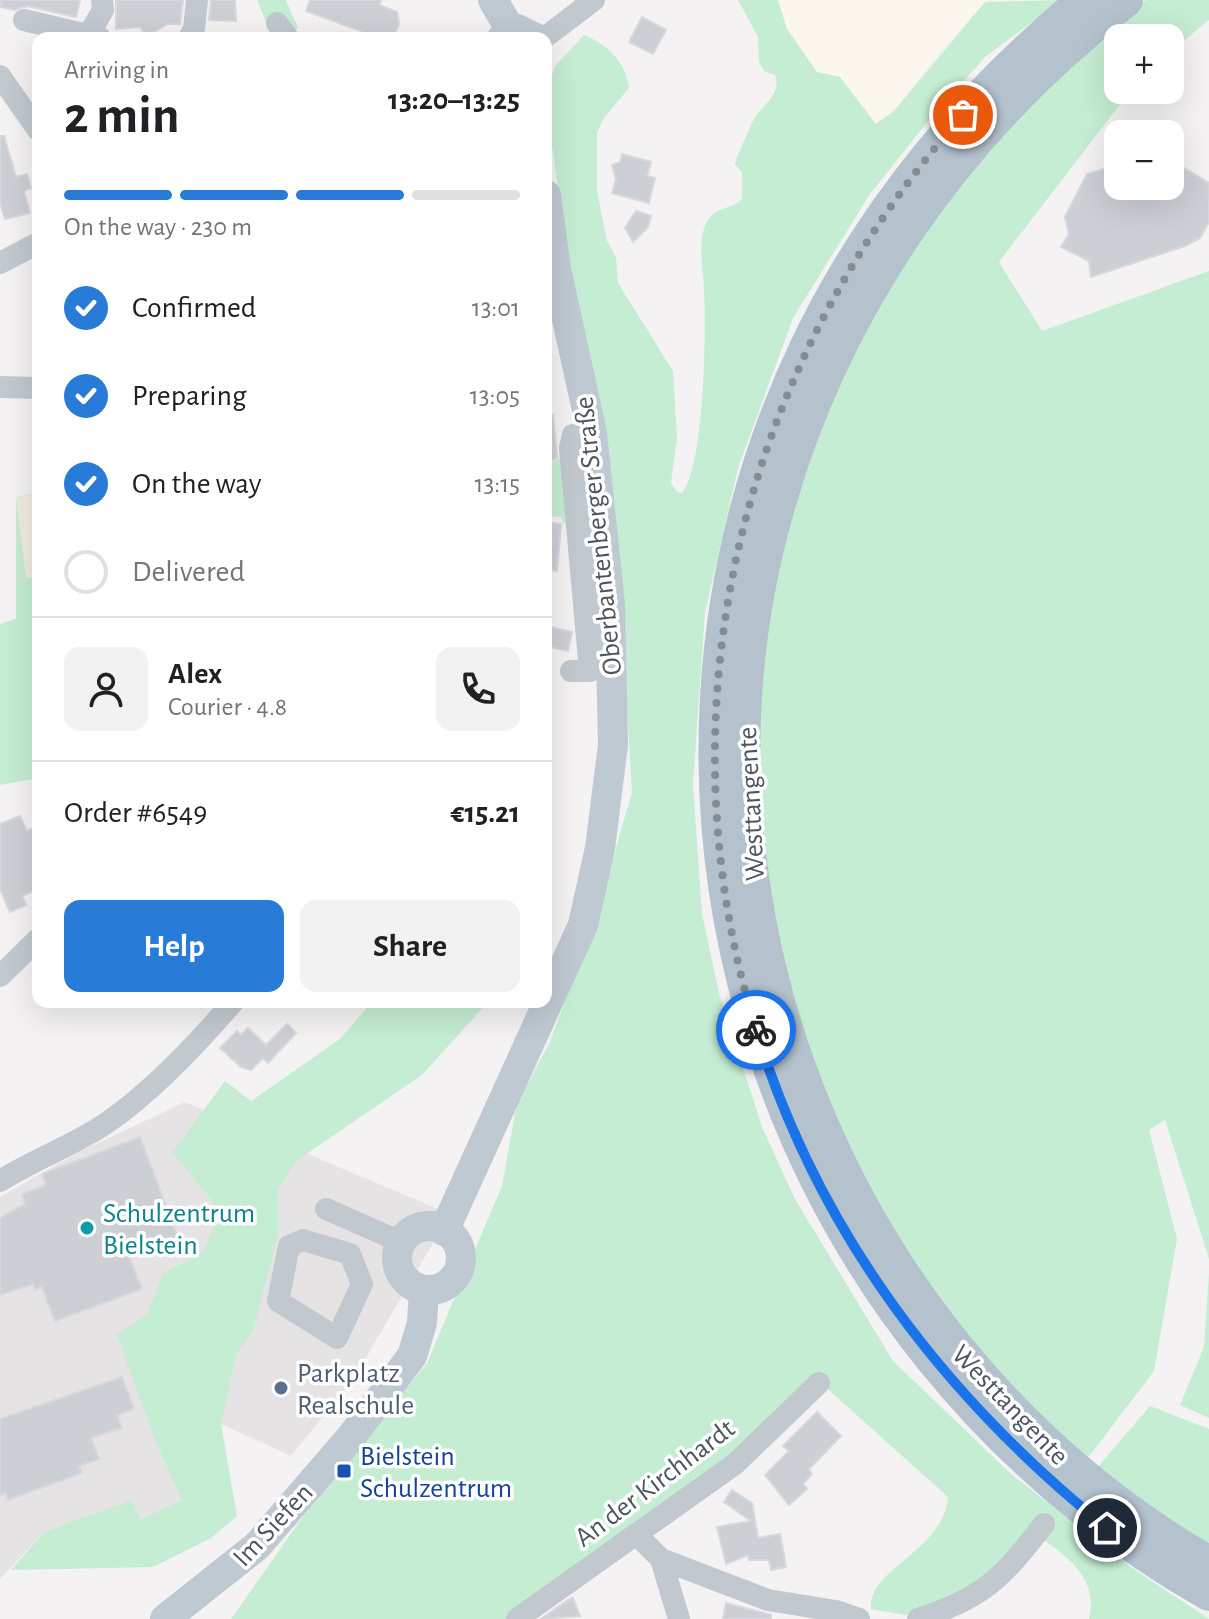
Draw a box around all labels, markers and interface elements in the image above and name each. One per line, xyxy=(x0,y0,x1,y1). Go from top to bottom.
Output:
map controls xyxy=(1104,24,1184,200)
button: + xyxy=(1104,24,1184,104)
text: Arriving in xyxy=(64,57,169,83)
pin xyxy=(929,81,997,149)
text: 13:20–13:25 xyxy=(388,85,520,115)
text: 2 min xyxy=(64,90,179,142)
icon: bag xyxy=(941,93,985,137)
button: − xyxy=(1104,120,1184,200)
text: On the way · 230 m xyxy=(64,214,252,240)
icon: check xyxy=(64,286,108,330)
text: Confirmed xyxy=(132,293,256,323)
text: 13:01 xyxy=(472,295,520,321)
icon: check xyxy=(64,374,108,418)
text: Preparing xyxy=(132,381,247,411)
text: 13:05 xyxy=(470,383,520,409)
street label: Oberbantenberger Straße xyxy=(570,395,628,677)
icon: check xyxy=(64,462,108,506)
text: On the way xyxy=(132,469,261,499)
text: 13:15 xyxy=(475,471,520,497)
text: Delivered xyxy=(132,557,245,587)
button: person xyxy=(64,647,148,731)
button: phone xyxy=(436,647,520,731)
text: Alex xyxy=(168,659,222,689)
text: Courier · 4.8 xyxy=(168,694,287,720)
street label: Westtangente xyxy=(734,726,770,882)
text: Order #6549 xyxy=(64,798,207,828)
text: €15.21 xyxy=(450,798,520,828)
button: Help xyxy=(64,900,284,992)
button: Share xyxy=(300,900,520,992)
courier xyxy=(716,990,796,1070)
icon: bike xyxy=(734,1008,778,1052)
place label: Schulzentrum Bielstein xyxy=(103,1200,255,1260)
marker: Schulzentrum Bielstein xyxy=(78,1219,96,1237)
street label: Westtangente xyxy=(946,1340,1073,1471)
place label: Parkplatz Realschule xyxy=(297,1360,414,1420)
marker: Parkplatz Realschule xyxy=(272,1379,290,1397)
street label: An der Kirchhardt xyxy=(570,1415,740,1553)
place label: Bielstein Schulzentrum xyxy=(360,1443,512,1503)
marker: Bielstein Schulzentrum xyxy=(335,1462,353,1480)
street label: Im Siefen xyxy=(228,1478,319,1572)
pin xyxy=(1073,1494,1141,1562)
icon: home xyxy=(1085,1506,1129,1550)

